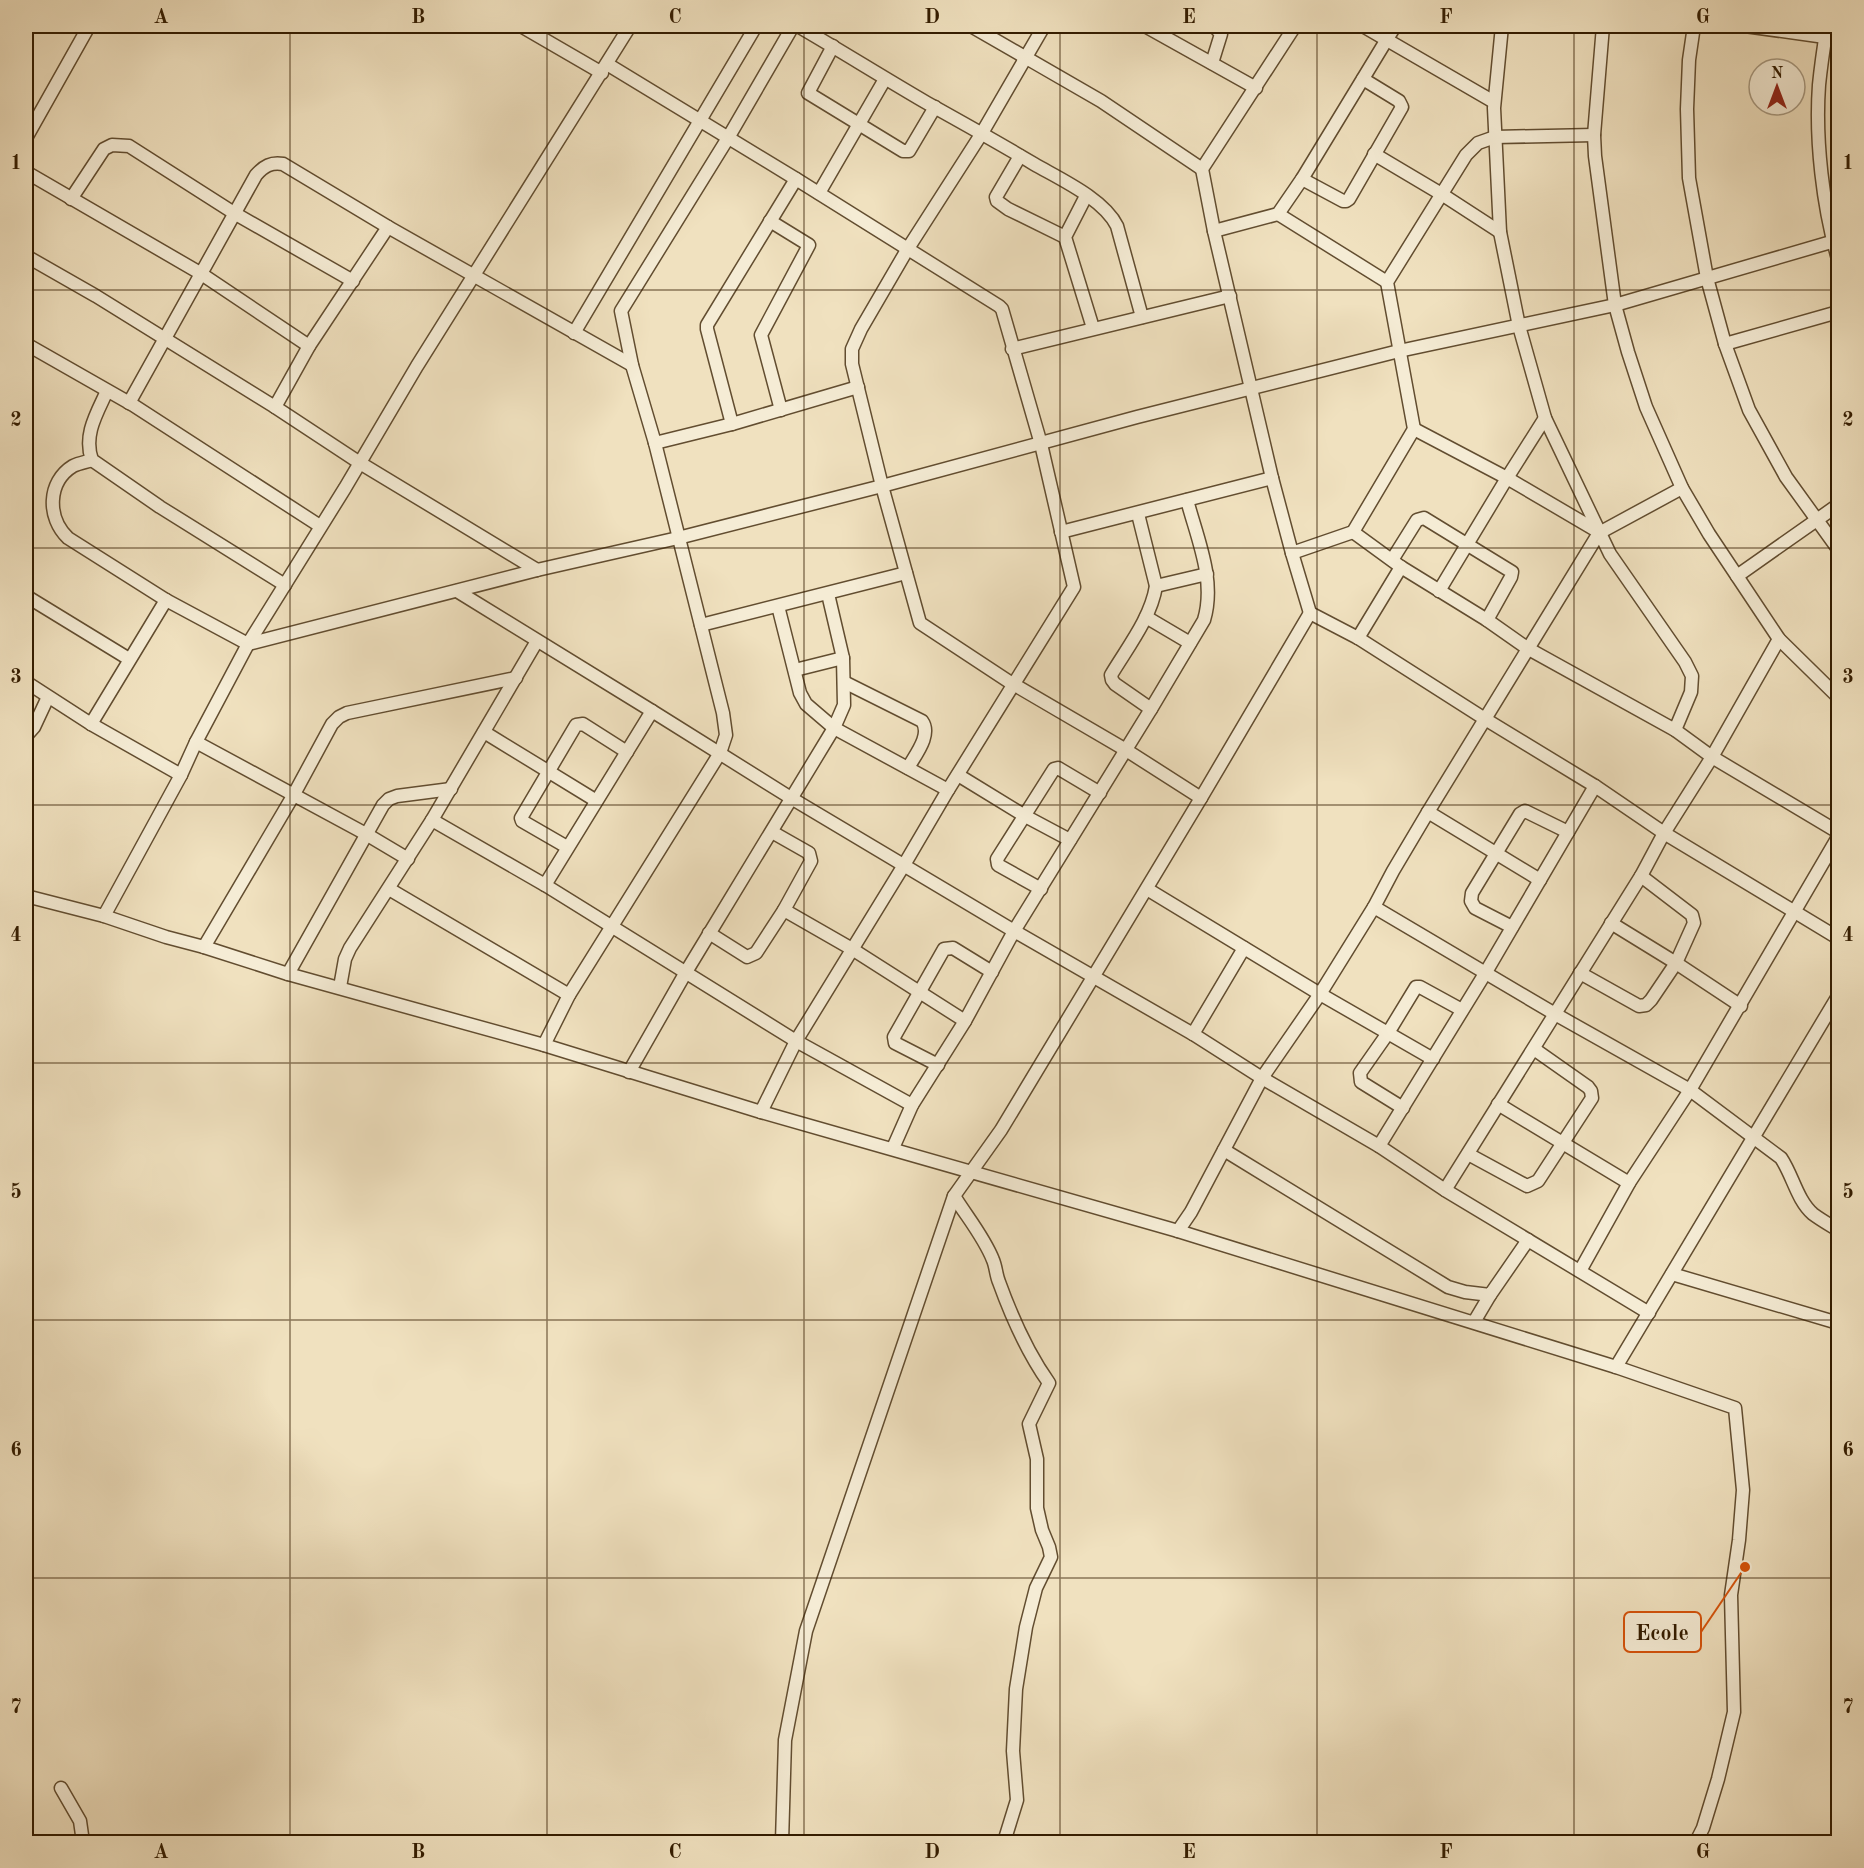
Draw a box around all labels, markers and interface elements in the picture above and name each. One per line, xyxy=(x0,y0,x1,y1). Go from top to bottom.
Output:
text: A xyxy=(153,8,169,28)
text: B xyxy=(411,8,425,28)
text: C xyxy=(668,8,682,28)
text: D xyxy=(924,8,940,28)
text: E xyxy=(1182,8,1196,28)
text: F xyxy=(1439,8,1453,28)
text: G xyxy=(1696,8,1710,28)
north arrow xyxy=(1747,57,1807,117)
text: N xyxy=(1771,66,1784,82)
text: 1 xyxy=(10,154,22,174)
text: 1 xyxy=(1842,154,1854,174)
text: 2 xyxy=(10,411,22,431)
text: 2 xyxy=(1842,411,1854,431)
text: 3 xyxy=(10,668,22,688)
text: 3 xyxy=(1842,668,1854,688)
text: 4 xyxy=(10,926,22,946)
text: 4 xyxy=(1842,926,1854,946)
text: 5 xyxy=(10,1182,22,1203)
text: 5 xyxy=(1842,1182,1854,1203)
text: 6 xyxy=(10,1441,22,1461)
text: 6 xyxy=(1842,1441,1854,1461)
callout: Ecole xyxy=(1624,1612,1701,1652)
text: Ecole xyxy=(1635,1623,1689,1645)
text: 7 xyxy=(10,1698,22,1718)
text: 7 xyxy=(1842,1698,1854,1718)
text: A xyxy=(153,1843,169,1863)
text: B xyxy=(411,1843,425,1863)
text: C xyxy=(668,1843,682,1863)
text: D xyxy=(924,1843,940,1863)
text: E xyxy=(1182,1843,1196,1863)
text: F xyxy=(1439,1843,1453,1863)
text: G xyxy=(1696,1843,1710,1863)

